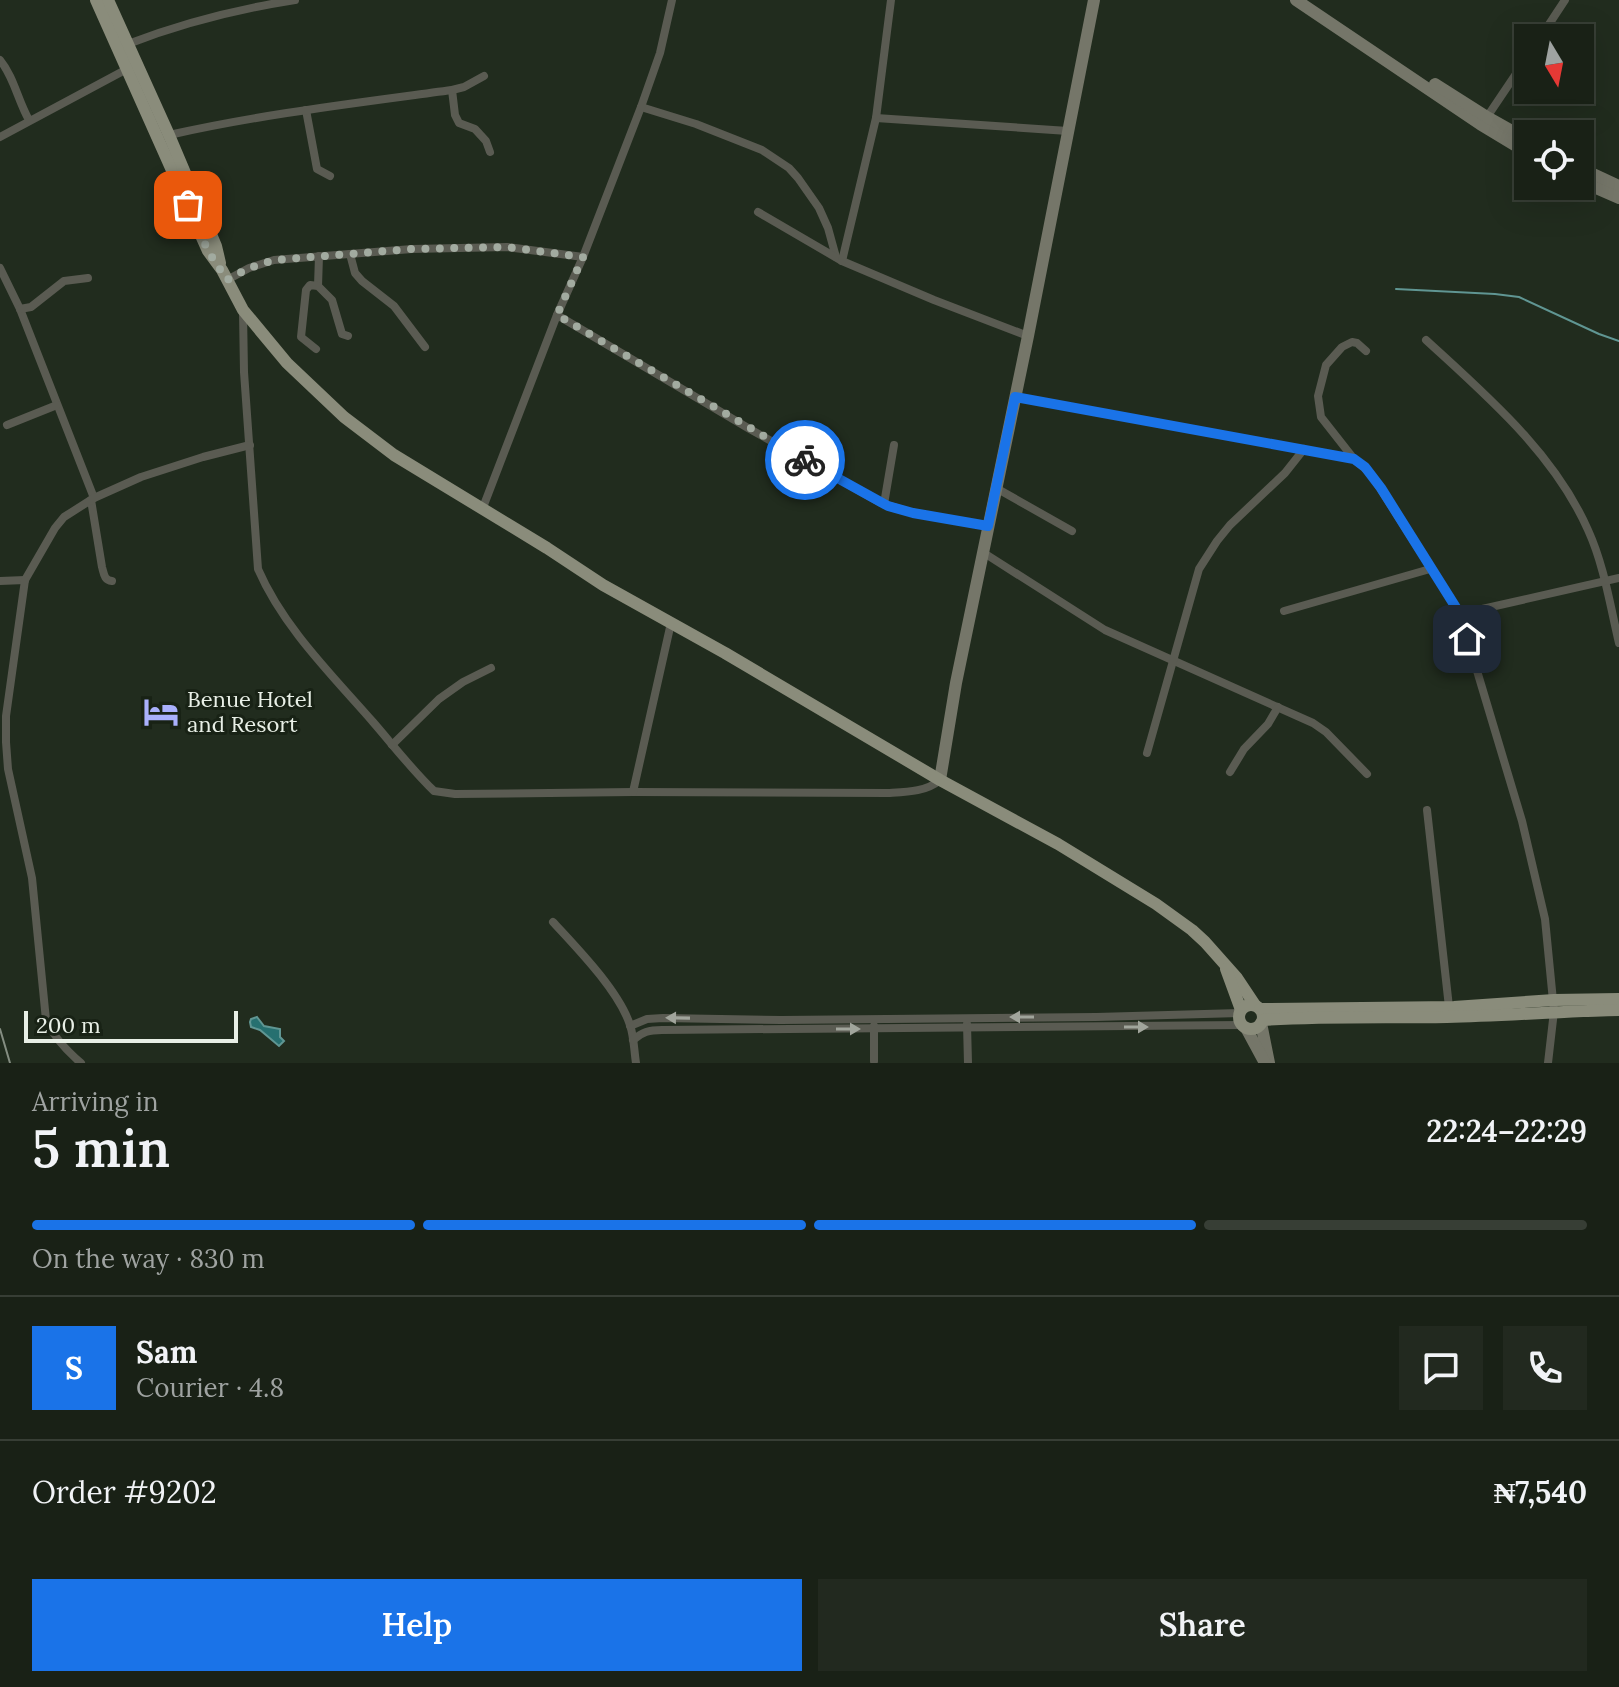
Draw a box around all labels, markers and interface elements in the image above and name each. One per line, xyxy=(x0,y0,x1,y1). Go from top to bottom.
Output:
north arrow xyxy=(1514,24,1594,104)
map controls xyxy=(1514,24,1594,200)
button: locate xyxy=(1514,120,1594,200)
pin xyxy=(154,171,222,239)
icon: bag xyxy=(166,183,210,227)
courier xyxy=(765,420,845,500)
icon: bike xyxy=(783,438,827,482)
pin xyxy=(1433,605,1501,673)
icon: home xyxy=(1445,617,1489,661)
place label: Benue Hotel and Resort xyxy=(187,685,313,738)
hotel icon: Benue Hotel and Resort xyxy=(142,693,180,731)
scale bar xyxy=(24,1007,238,1043)
text: 200 m xyxy=(36,1011,101,1039)
one-way arrow xyxy=(1009,1011,1034,1023)
one-way arrow xyxy=(665,1012,690,1025)
one-way arrow xyxy=(1124,1021,1149,1033)
one-way arrow xyxy=(836,1023,861,1035)
text: Arriving in xyxy=(32,1085,159,1118)
text: 22:24–22:29 xyxy=(1426,1112,1587,1150)
text: 5 min xyxy=(32,1115,170,1181)
text: On the way · 830 m xyxy=(32,1242,265,1275)
button: chat xyxy=(1399,1326,1483,1410)
button: phone xyxy=(1503,1326,1587,1410)
text: Sam xyxy=(136,1333,197,1371)
text: S xyxy=(65,1349,83,1387)
text: Courier · 4.8 xyxy=(136,1371,284,1404)
text: Order #9202 xyxy=(32,1473,217,1511)
text: ₦7,540 xyxy=(1494,1473,1587,1511)
button: Help xyxy=(32,1579,802,1671)
button: Share xyxy=(818,1579,1587,1671)

